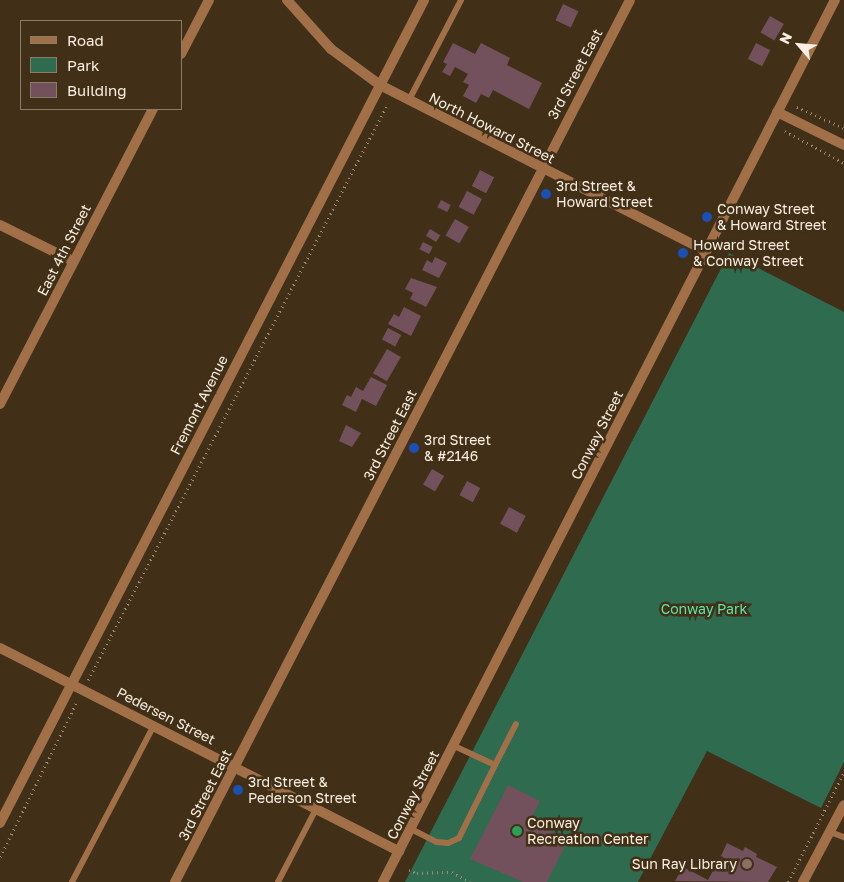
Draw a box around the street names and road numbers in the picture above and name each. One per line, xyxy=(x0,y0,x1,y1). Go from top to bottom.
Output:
street label: 3rd Street East xyxy=(544,26,606,122)
street label: North Howard Street xyxy=(426,89,558,167)
street label: East 4th Street xyxy=(34,201,94,299)
street label: Fremont Avenue xyxy=(167,352,231,458)
street label: 3rd Street East xyxy=(360,387,420,483)
street label: Conway Street xyxy=(567,388,627,482)
street label: Pedersen Street xyxy=(114,684,218,748)
street label: 3rd Street East xyxy=(175,747,235,843)
street label: Conway Street xyxy=(383,748,443,842)

